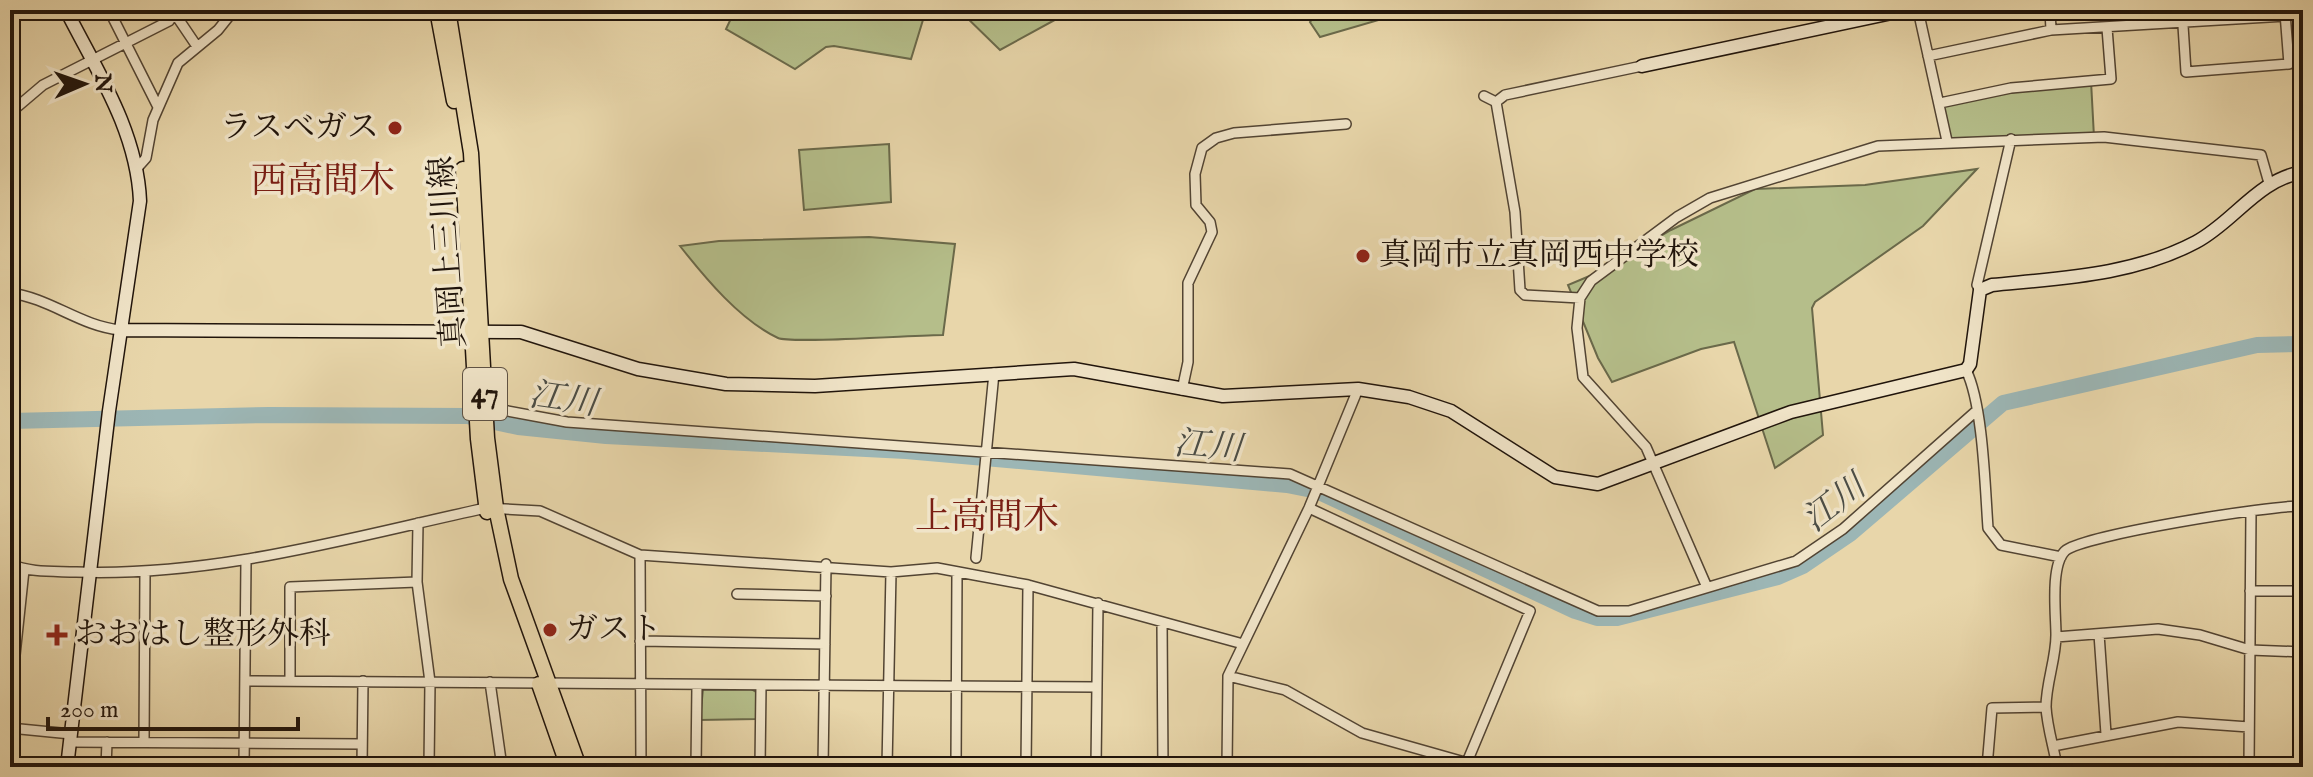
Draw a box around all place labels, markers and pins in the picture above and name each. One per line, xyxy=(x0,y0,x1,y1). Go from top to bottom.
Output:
place label: ラスベガス xyxy=(220,108,379,149)
marker: ラスベガス xyxy=(386,119,404,137)
place label: 真岡市立真岡西中学校 xyxy=(1379,236,1699,277)
marker: 真岡市立真岡西中学校 xyxy=(1354,247,1372,265)
place label: ガスト xyxy=(566,610,662,651)
place label: おおはし整形外科 xyxy=(75,615,331,656)
marker: ガスト xyxy=(541,621,559,639)
marker: おおはし整形外科 xyxy=(46,624,68,646)

